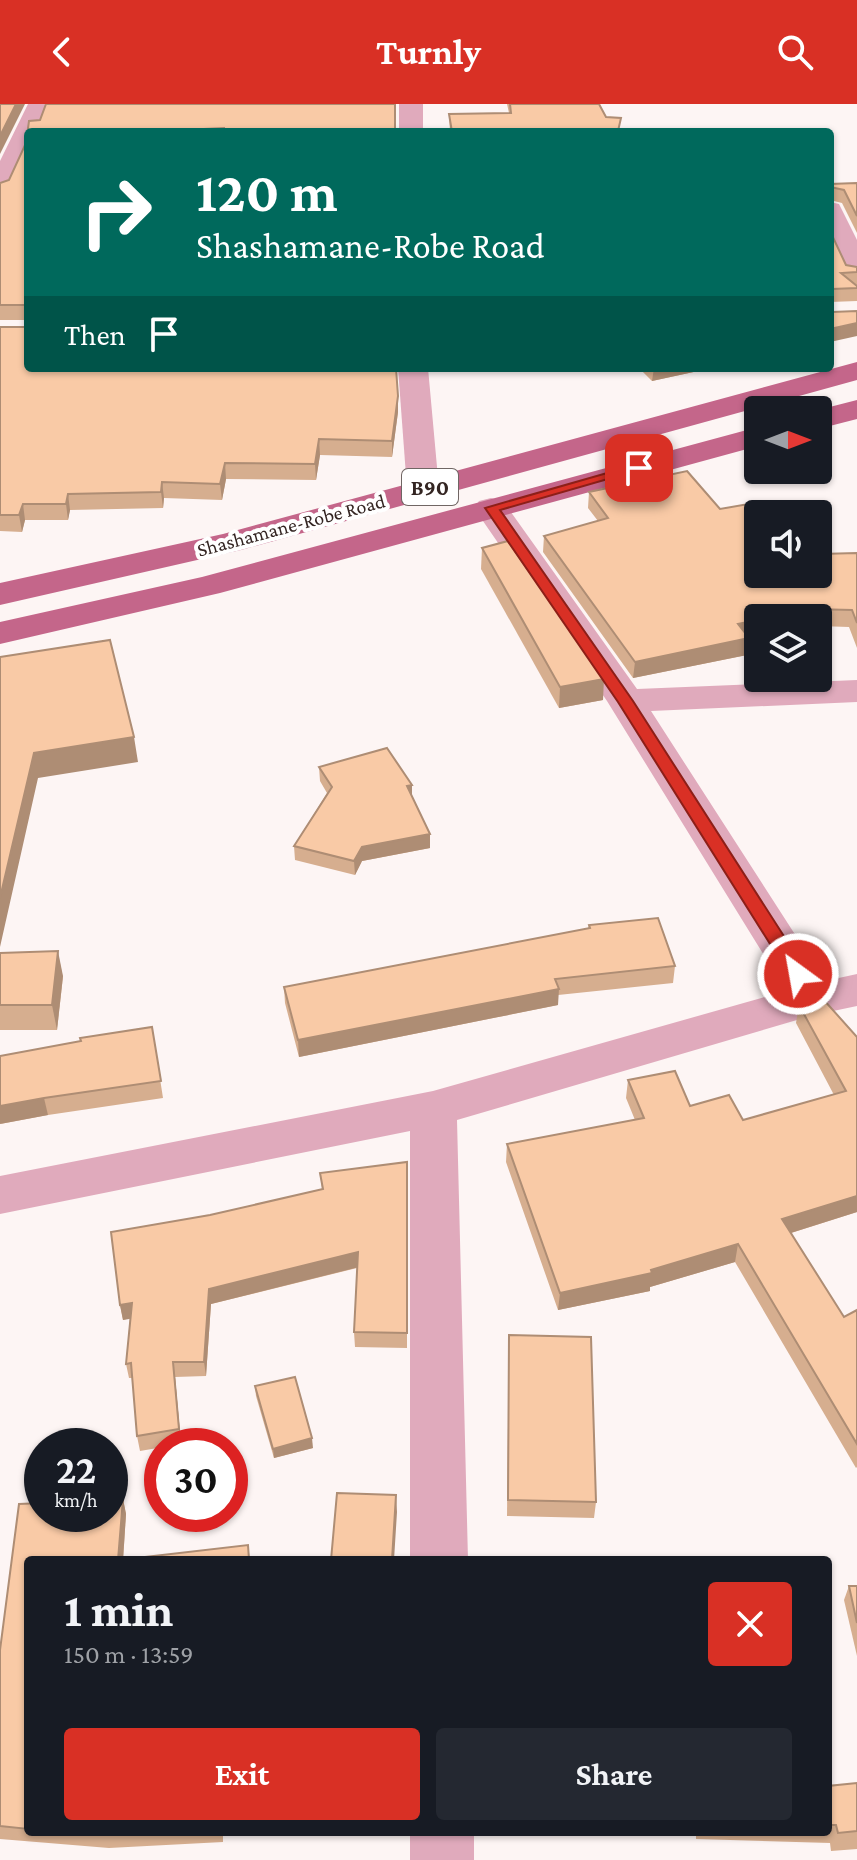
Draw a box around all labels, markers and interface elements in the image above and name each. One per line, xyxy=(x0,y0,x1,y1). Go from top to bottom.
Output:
icon: back xyxy=(40,30,84,74)
icon: search xyxy=(773,30,817,74)
text: Turnly xyxy=(376,32,481,72)
icon: right xyxy=(64,160,168,264)
text: 120 m xyxy=(196,161,338,223)
text: Shashamane-Robe Road xyxy=(196,226,545,266)
icon: arrive xyxy=(142,312,186,356)
text: Then xyxy=(64,318,126,351)
north arrow xyxy=(744,396,832,484)
map controls xyxy=(744,396,832,692)
pin xyxy=(605,434,673,502)
icon: arrive xyxy=(617,446,661,490)
road number: B90 xyxy=(402,469,458,505)
street label: Shashamane-Robe Road xyxy=(195,489,388,561)
button: sound xyxy=(744,500,832,588)
button: layers xyxy=(744,604,832,692)
position arrow xyxy=(756,932,840,1016)
speed limit sign: 30 xyxy=(144,1428,248,1532)
text: 22 xyxy=(56,1447,96,1492)
text: km/h xyxy=(54,1489,98,1511)
button: close xyxy=(708,1582,792,1666)
text: 1 min xyxy=(64,1583,173,1636)
text: 150 m · 13:59 xyxy=(64,1640,193,1669)
button: Exit xyxy=(64,1728,420,1820)
button: Share xyxy=(436,1728,792,1820)

